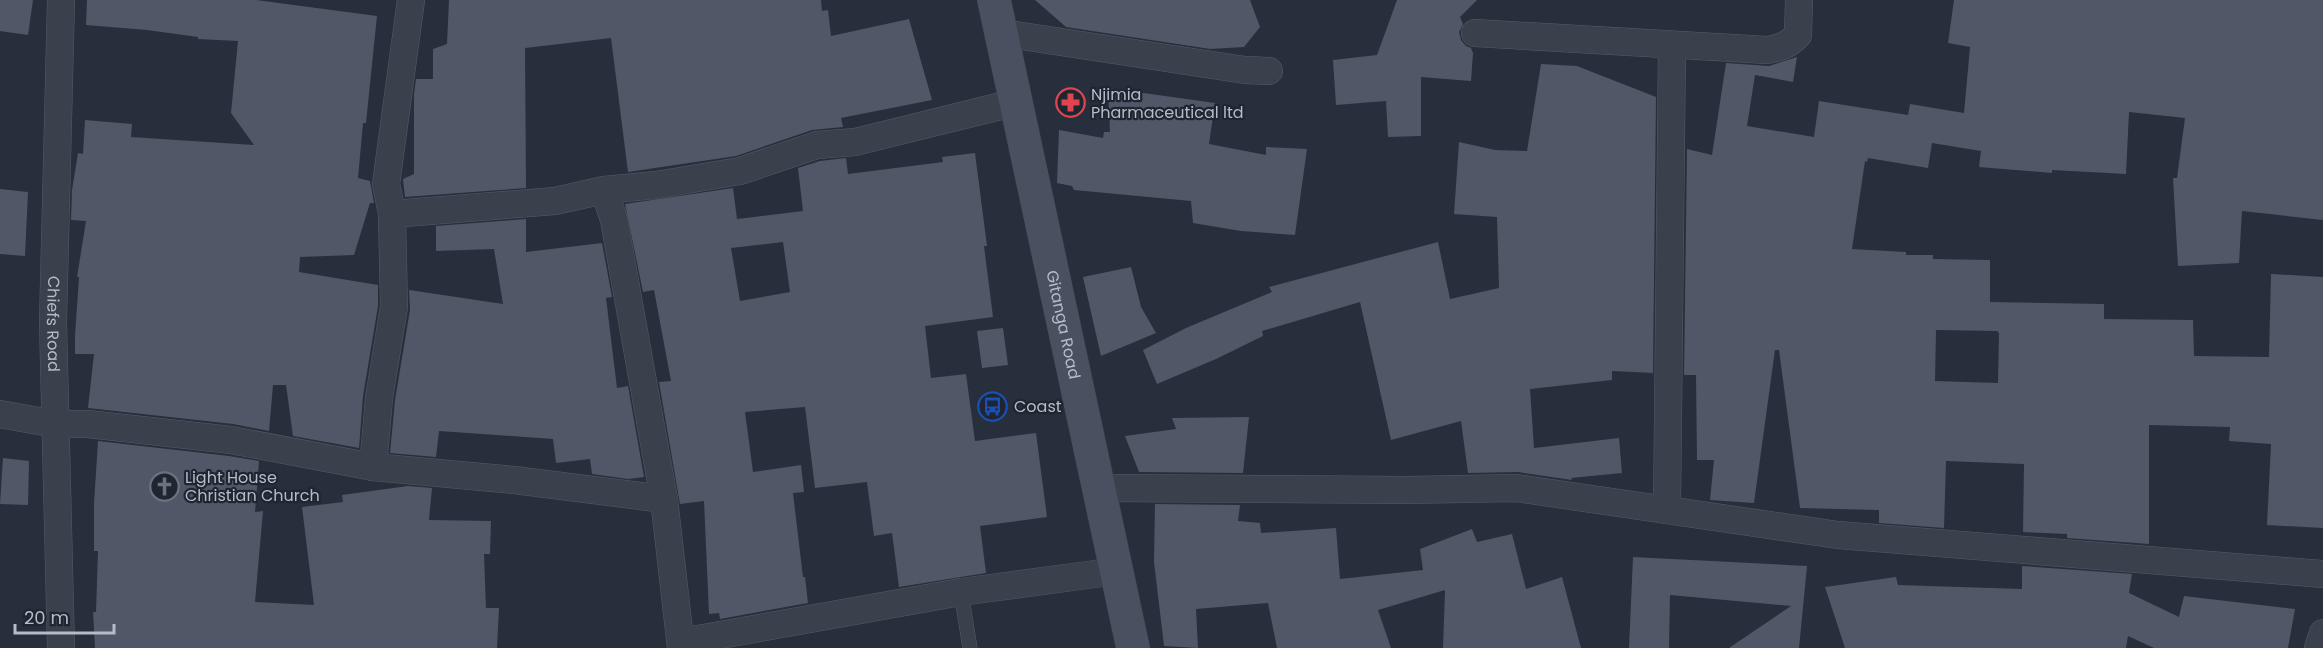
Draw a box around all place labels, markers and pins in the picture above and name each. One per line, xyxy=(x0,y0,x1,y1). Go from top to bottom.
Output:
place label: Njimia Pharmaceutical ltd xyxy=(1091,83,1244,124)
pharmacy icon: Njimia Pharmaceutical ltd xyxy=(1054,87,1086,119)
bus stop icon: Coast xyxy=(977,390,1009,422)
place label: Coast xyxy=(1014,395,1062,418)
place label: Light House Christian Church xyxy=(185,466,320,507)
church icon: Light House Christian Church xyxy=(148,470,180,502)

